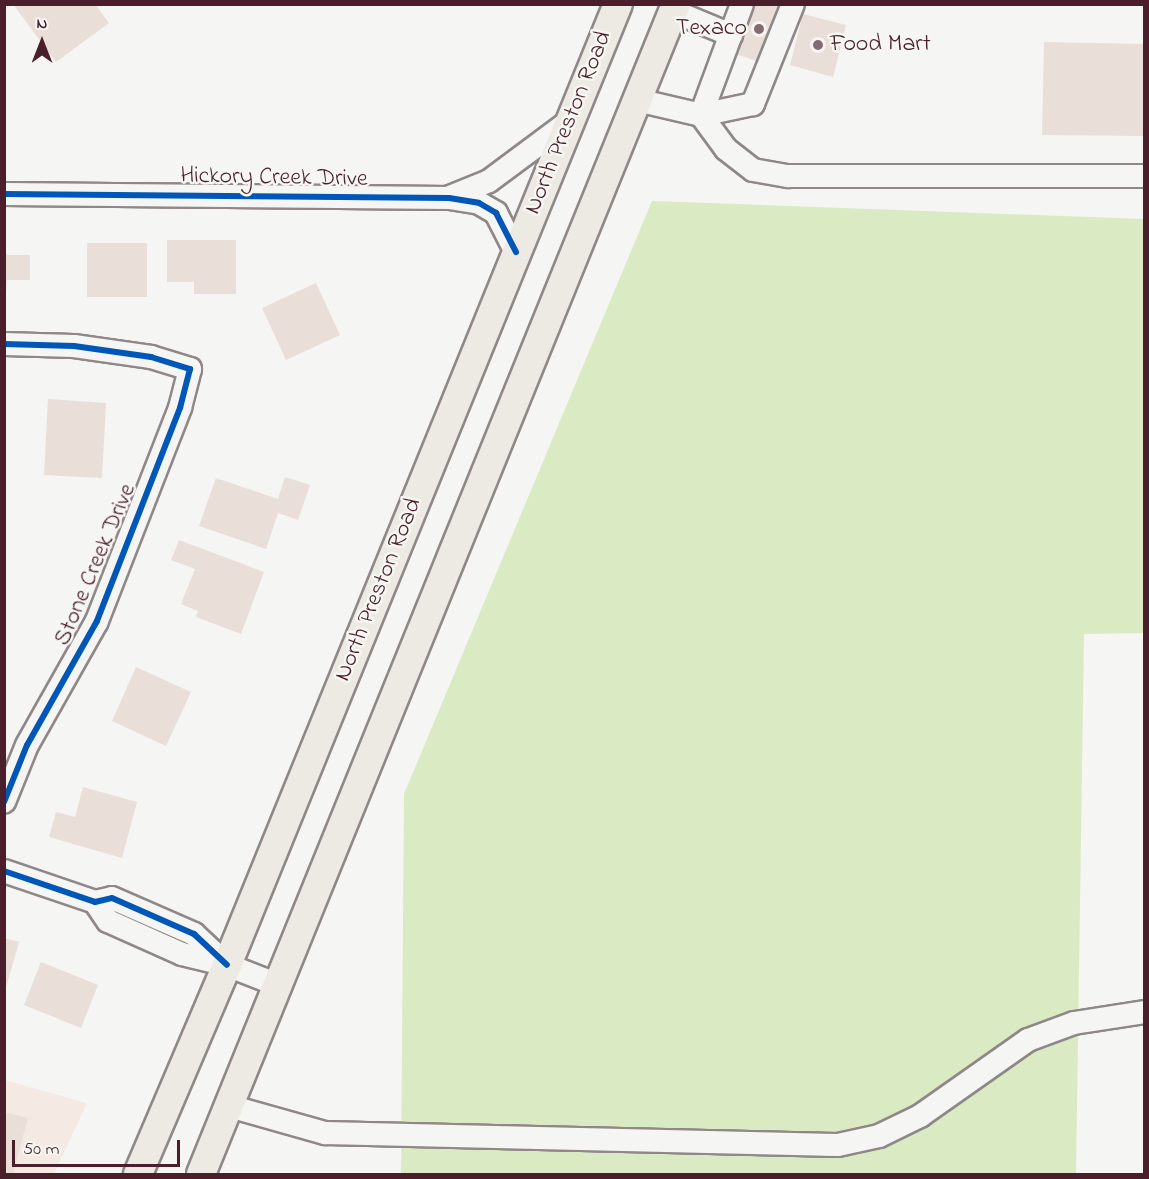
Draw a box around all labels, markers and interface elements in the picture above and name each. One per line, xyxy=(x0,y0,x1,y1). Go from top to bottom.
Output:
north arrow xyxy=(12,12,72,72)
text: N xyxy=(37,12,47,36)
place label: Texaco xyxy=(676,15,747,43)
marker: Texaco xyxy=(752,22,766,36)
street label: North Preston Road xyxy=(519,27,619,219)
place label: Food Mart xyxy=(830,31,931,59)
marker: Food Mart xyxy=(811,38,825,52)
street label: Hickory Creek Drive xyxy=(180,162,368,194)
street label: Stone Creek Drive xyxy=(49,480,143,650)
street label: North Preston Road xyxy=(329,494,429,686)
scale bar xyxy=(15,1128,183,1166)
text: 50 m xyxy=(23,1137,60,1163)

